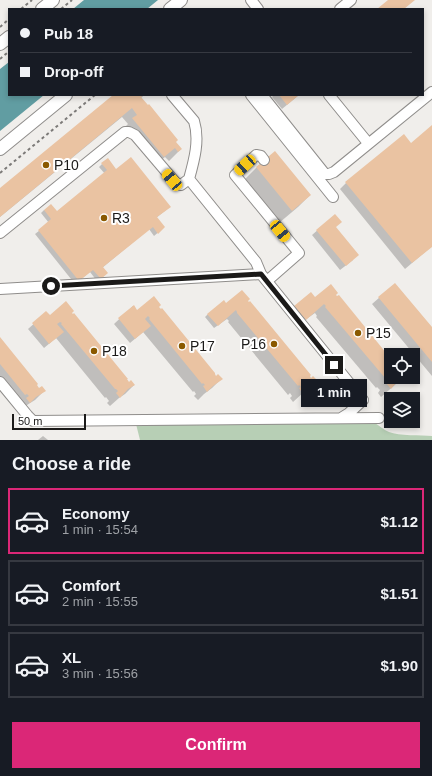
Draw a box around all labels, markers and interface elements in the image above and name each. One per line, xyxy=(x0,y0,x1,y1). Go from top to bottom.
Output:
text: Pub 18 xyxy=(44,25,93,42)
text: Drop-off xyxy=(44,63,103,80)
car xyxy=(232,153,258,177)
place label: P10 xyxy=(54,157,79,173)
marker: P10 xyxy=(41,160,51,170)
car xyxy=(160,167,184,193)
place label: R3 xyxy=(112,210,130,226)
marker: R3 xyxy=(99,213,109,223)
car xyxy=(268,218,292,244)
route start xyxy=(42,277,60,295)
place label: P15 xyxy=(366,325,391,341)
marker: P15 xyxy=(353,328,363,338)
place label: P16 xyxy=(241,336,266,352)
place label: P17 xyxy=(190,338,215,354)
marker: P16 xyxy=(269,339,279,349)
marker: P17 xyxy=(177,341,187,351)
place label: P18 xyxy=(102,343,127,359)
marker: P18 xyxy=(89,346,99,356)
map controls xyxy=(384,348,420,428)
button: locate xyxy=(384,348,420,384)
route end xyxy=(325,356,343,374)
callout: 1 min xyxy=(301,379,367,407)
text: 1 min xyxy=(317,385,351,400)
button: layers xyxy=(384,392,420,428)
scale bar xyxy=(12,412,86,431)
text: 50 m xyxy=(18,415,42,427)
text: Choose a ride xyxy=(12,454,131,474)
icon: car xyxy=(14,503,50,539)
text: Economy xyxy=(62,505,130,522)
text: $1.12 xyxy=(380,513,418,530)
text: 1 min · 15:54 xyxy=(62,522,138,537)
icon: car xyxy=(14,575,50,611)
text: Comfort xyxy=(62,577,120,594)
text: $1.51 xyxy=(380,585,418,602)
text: 2 min · 15:55 xyxy=(62,594,138,609)
icon: car xyxy=(14,647,50,683)
text: XL xyxy=(62,649,81,666)
text: $1.90 xyxy=(380,657,418,674)
text: 3 min · 15:56 xyxy=(62,666,138,681)
button: Confirm xyxy=(12,722,420,768)

